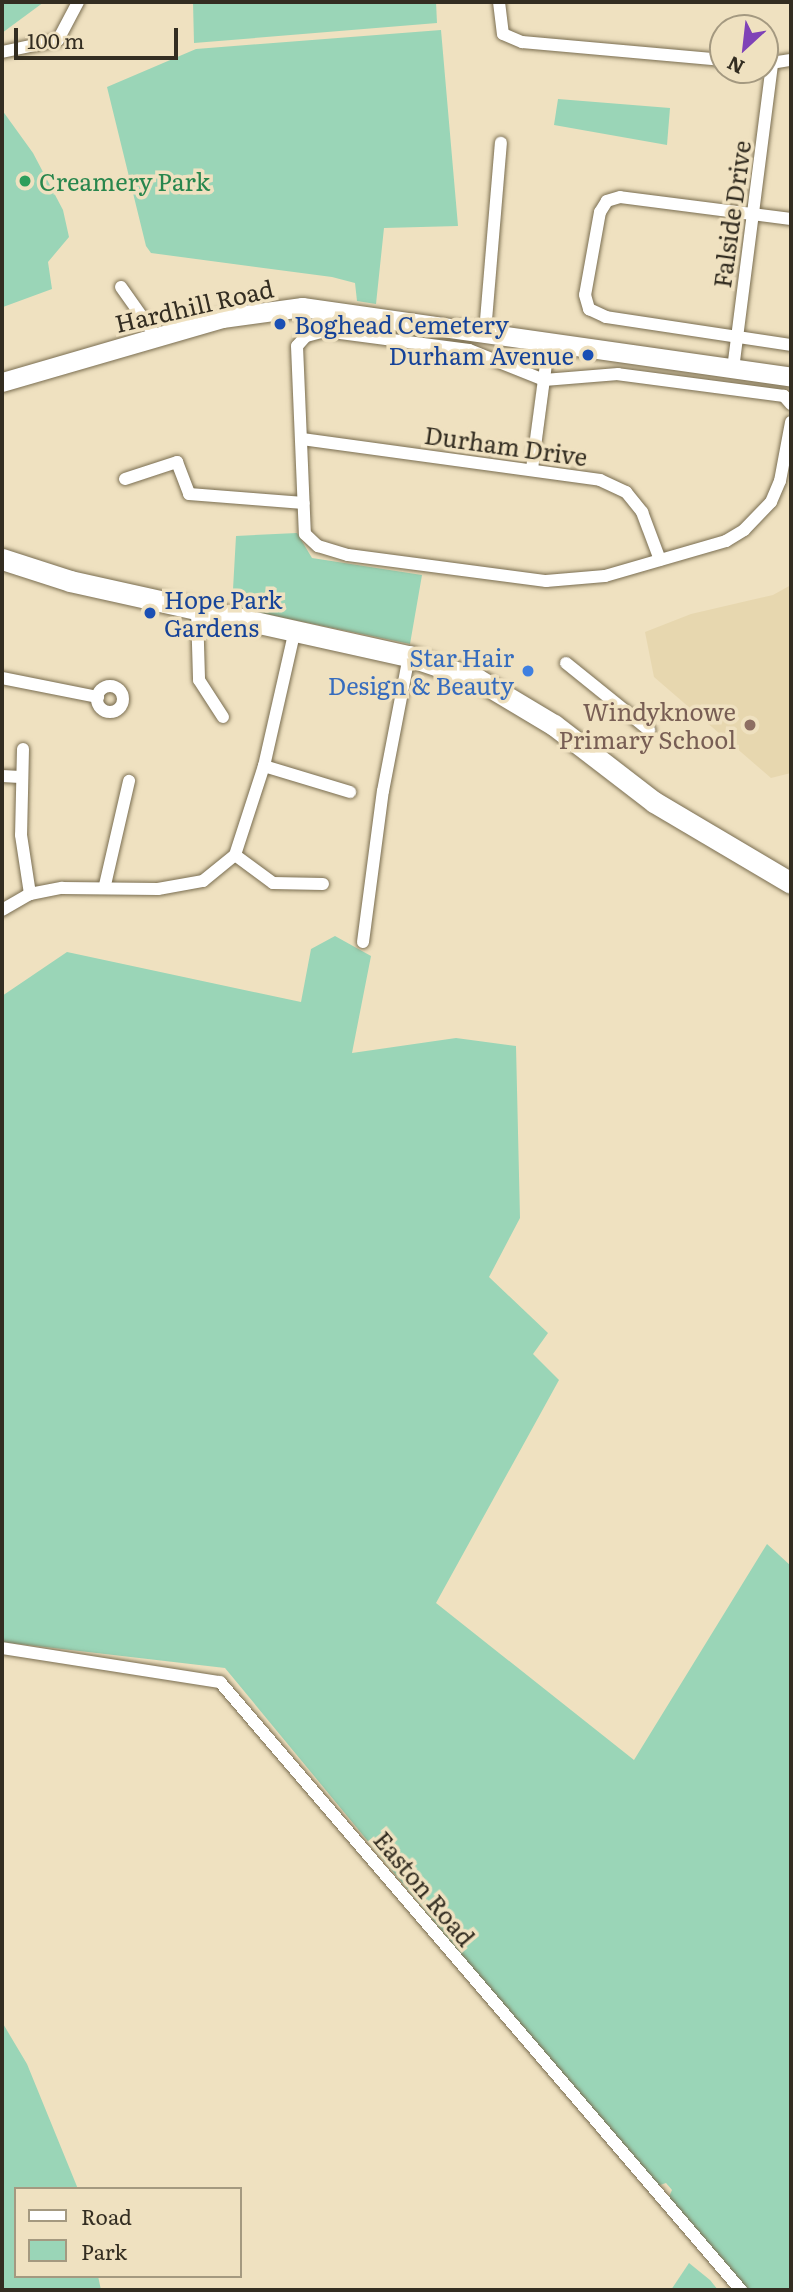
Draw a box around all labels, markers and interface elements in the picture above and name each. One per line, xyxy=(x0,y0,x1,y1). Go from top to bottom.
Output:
scale bar xyxy=(18,14,182,58)
north arrow xyxy=(709,14,779,84)
text: 100 m xyxy=(27,24,84,55)
text: N xyxy=(722,50,749,82)
street label: Falside Drive xyxy=(706,139,756,289)
place label: Creamery Park xyxy=(39,167,210,195)
marker: Creamery Park xyxy=(17,173,33,189)
street label: Hardhill Road xyxy=(112,273,276,337)
place label: Boghead Cemetery xyxy=(294,310,509,338)
marker: Boghead Cemetery xyxy=(272,316,288,332)
place label: Durham Avenue xyxy=(389,341,574,369)
marker: Durham Avenue xyxy=(580,347,596,363)
street label: Durham Drive xyxy=(423,419,589,471)
place label: Hope Park Gardens xyxy=(164,585,282,641)
marker: Hope Park Gardens xyxy=(142,605,158,621)
place label: Star Hair Design & Beauty xyxy=(328,643,514,699)
marker: Star Hair Design & Beauty xyxy=(520,663,536,679)
place label: Windyknowe Primary School xyxy=(559,697,736,753)
marker: Windyknowe Primary School xyxy=(742,717,758,733)
street label: Easton Road xyxy=(369,1825,481,1951)
legend xyxy=(14,2187,242,2278)
text: Road xyxy=(81,2200,132,2231)
text: Park xyxy=(81,2235,127,2266)

